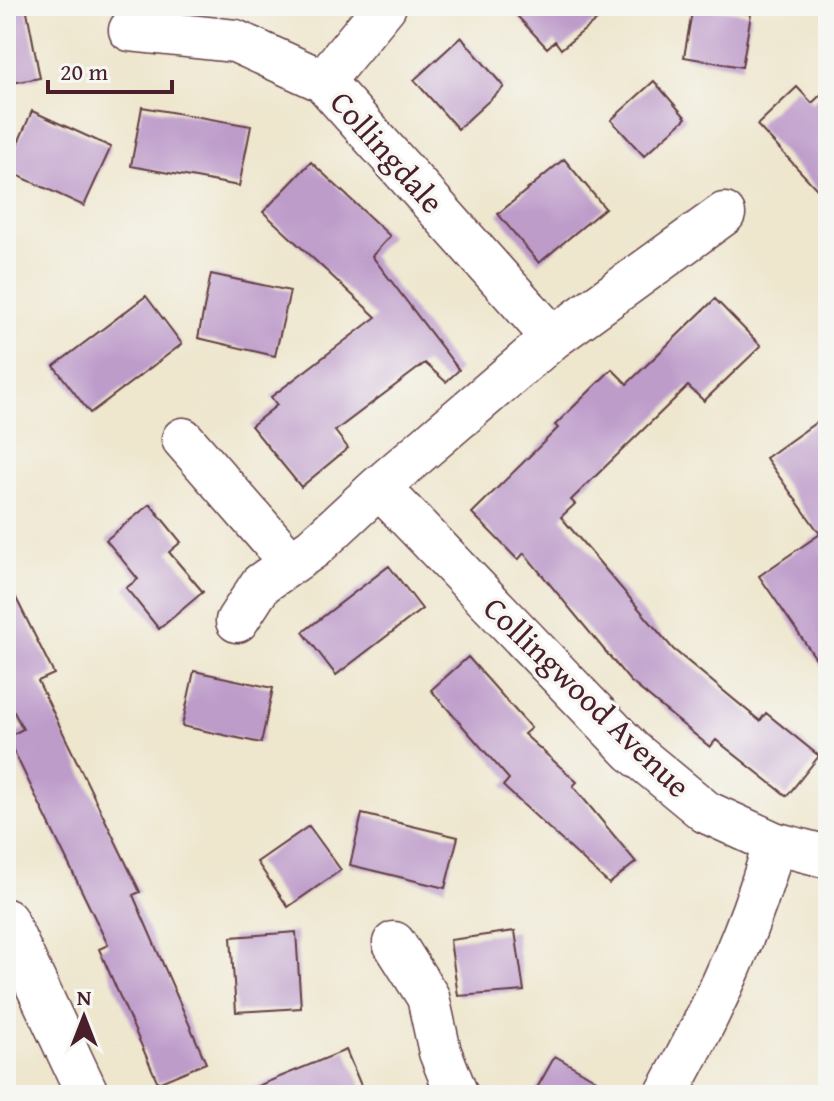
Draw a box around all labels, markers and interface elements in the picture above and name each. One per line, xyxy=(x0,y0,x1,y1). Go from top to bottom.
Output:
scale bar xyxy=(48,44,172,94)
text: 20 m xyxy=(60,54,108,89)
street label: Collingdale xyxy=(319,80,455,223)
street label: Collingwood Avenue xyxy=(473,585,701,808)
north arrow xyxy=(44,977,124,1057)
text: N xyxy=(77,981,92,1013)

